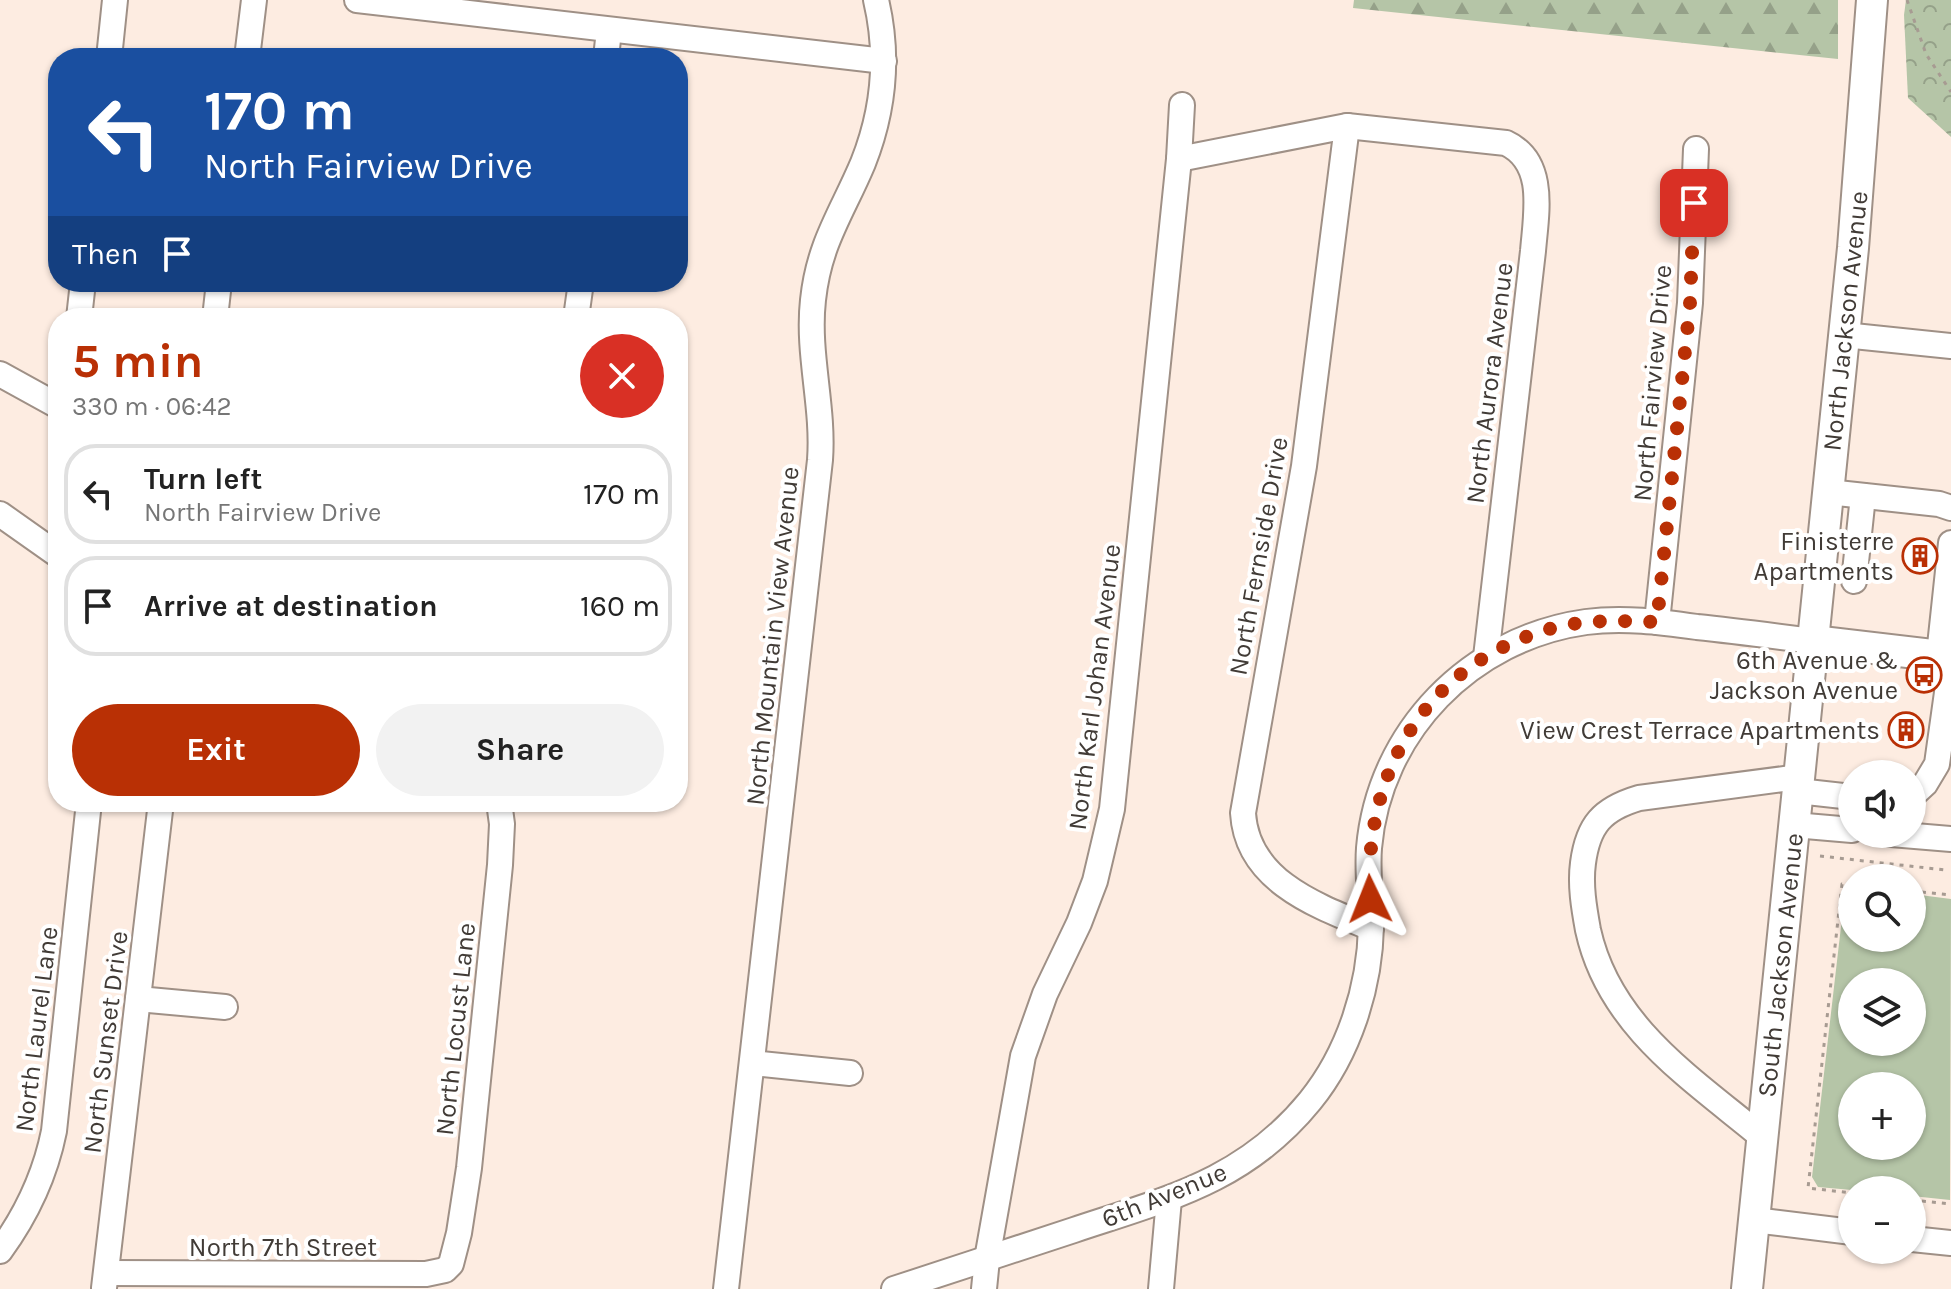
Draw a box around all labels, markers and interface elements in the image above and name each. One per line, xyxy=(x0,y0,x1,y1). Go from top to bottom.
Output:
text: 170 m xyxy=(204,78,355,143)
icon: left xyxy=(72,80,176,184)
text: North Fairview Drive xyxy=(204,145,533,187)
pin xyxy=(1660,169,1728,237)
icon: arrive xyxy=(1672,181,1716,225)
street label: North Jackson Avenue xyxy=(1816,190,1875,453)
icon: arrive xyxy=(155,232,199,276)
text: Then xyxy=(72,236,139,272)
street label: North Aurora Avenue xyxy=(1459,261,1520,505)
street label: North Fairview Drive xyxy=(1627,263,1678,503)
text: 5 min xyxy=(72,333,203,389)
button: close xyxy=(580,334,664,418)
text: 330 m · 06:42 xyxy=(72,391,232,422)
street label: North Fernside Drive xyxy=(1222,435,1295,678)
text: Turn left xyxy=(144,461,262,497)
street label: North Mountain View Avenue xyxy=(739,465,806,807)
icon: left xyxy=(76,472,120,516)
text: 170 m xyxy=(583,476,660,512)
text: North Fairview Drive xyxy=(144,497,381,528)
place label: Finisterre Apartments xyxy=(1754,526,1894,587)
building icon: Finisterre Apartments xyxy=(1901,537,1939,575)
street label: North Karl Johan Avenue xyxy=(1062,542,1127,832)
icon: arrive xyxy=(76,584,120,628)
text: Arrive at destination xyxy=(144,588,438,624)
text: 160 m xyxy=(580,588,660,624)
place label: 6th Avenue & Jackson Avenue xyxy=(1710,645,1898,706)
bus stop icon: 6th Avenue & Jackson Avenue xyxy=(1905,656,1943,694)
button: Exit xyxy=(72,704,360,796)
button: Share xyxy=(376,704,664,796)
building icon: View Crest Terrace Apartments xyxy=(1887,711,1925,749)
place label: View Crest Terrace Apartments xyxy=(1520,715,1880,746)
map controls xyxy=(1838,760,1926,1264)
button: sound xyxy=(1838,760,1926,848)
street label: South Jackson Avenue xyxy=(1751,831,1810,1099)
position arrow xyxy=(1328,857,1412,941)
button: search xyxy=(1838,864,1926,952)
street label: North Locust Lane xyxy=(429,921,482,1137)
street label: North Laurel Lane xyxy=(9,924,64,1134)
street label: North Sunset Drive xyxy=(76,929,135,1155)
button: layers xyxy=(1838,968,1926,1056)
button: + xyxy=(1838,1072,1926,1160)
street label: 6th Avenue xyxy=(1097,1156,1231,1235)
button: − xyxy=(1838,1176,1926,1264)
street label: North 7th Street xyxy=(189,1232,377,1263)

